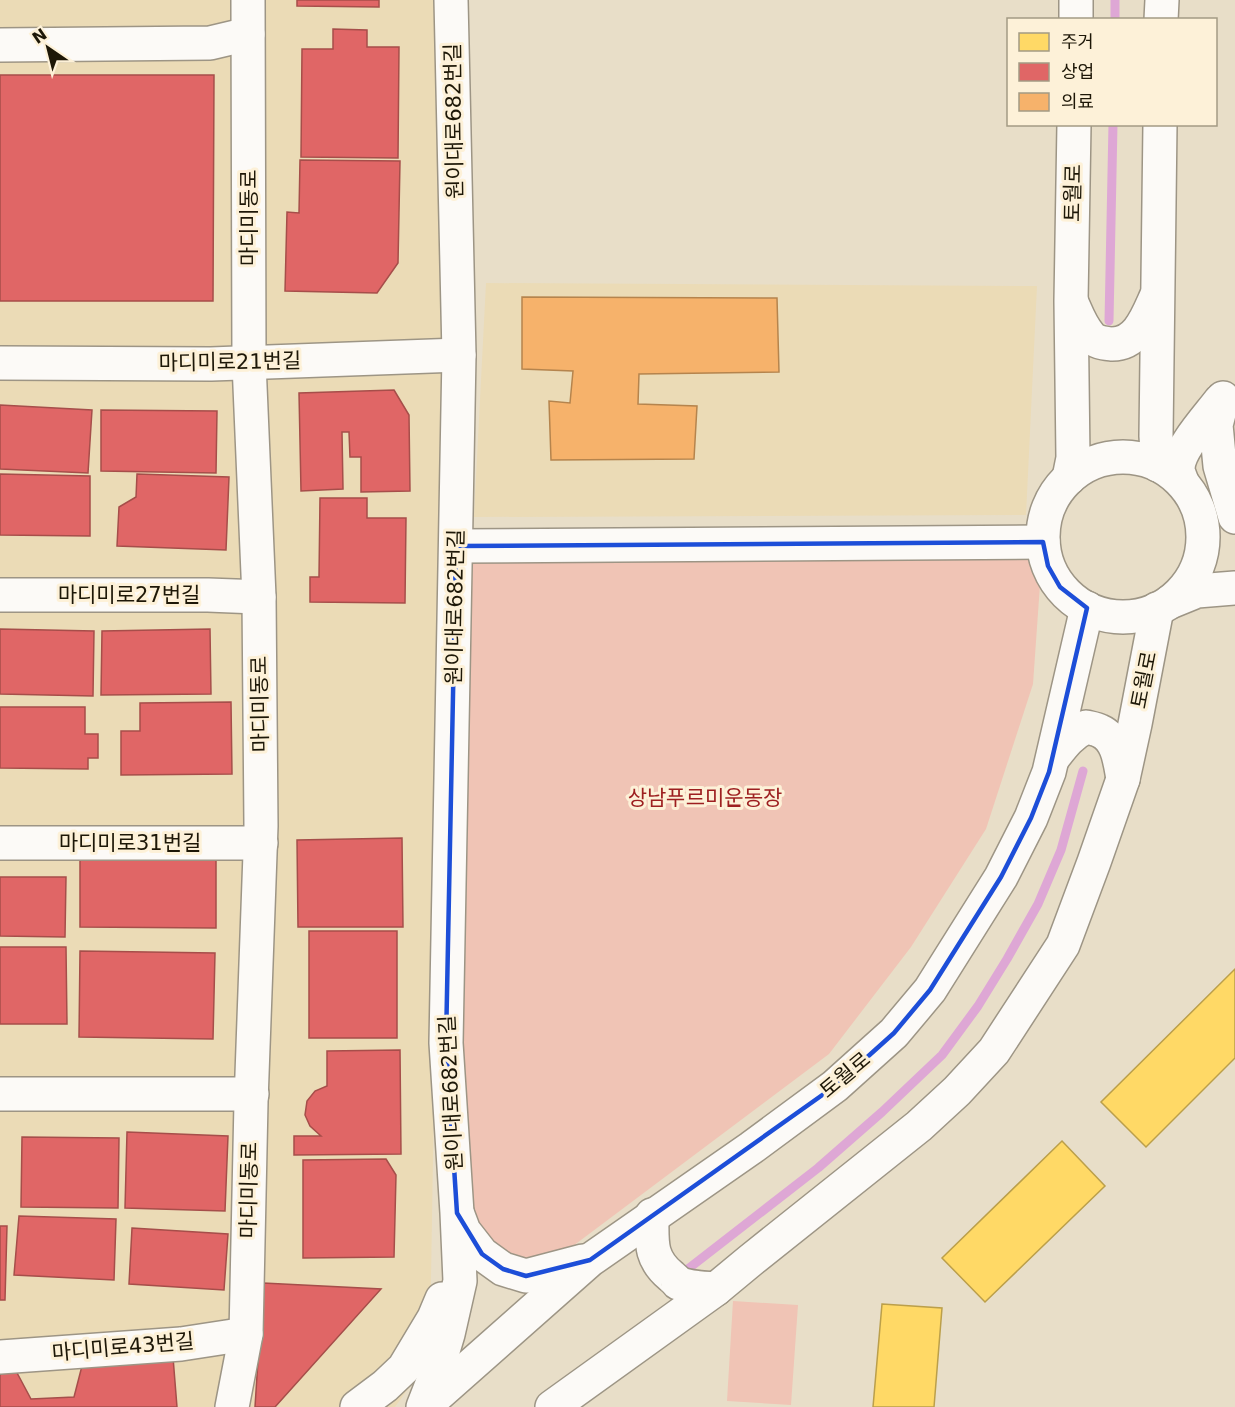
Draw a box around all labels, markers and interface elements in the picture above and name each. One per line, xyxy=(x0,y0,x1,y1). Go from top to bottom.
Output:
north arrow xyxy=(18,18,78,78)
legend xyxy=(1007,18,1217,126)
text: N xyxy=(29,25,51,48)
text: 주거 xyxy=(1061,31,1094,52)
street label: 원이대로682번길 xyxy=(441,43,467,199)
text: 상업 xyxy=(1061,61,1094,82)
text: 의료 xyxy=(1061,91,1094,112)
street label: 토월로 xyxy=(1060,164,1086,222)
street label: 마디미동로 xyxy=(237,170,261,266)
street label: 마디미로21번길 xyxy=(158,349,302,375)
street label: 원이대로682번길 xyxy=(442,529,468,685)
street label: 마디미로27번길 xyxy=(58,583,200,607)
street label: 토월로 xyxy=(1127,649,1161,711)
street label: 마디미동로 xyxy=(247,655,273,753)
park label: 상남푸르미운동장 xyxy=(628,786,782,810)
street label: 마디미로31번길 xyxy=(59,831,201,855)
street label: 원이대로682번길 xyxy=(435,1014,467,1172)
street label: 토월로 xyxy=(815,1047,875,1103)
street label: 마디미동로 xyxy=(236,1141,262,1239)
street label: 마디미로43번길 xyxy=(51,1329,195,1365)

